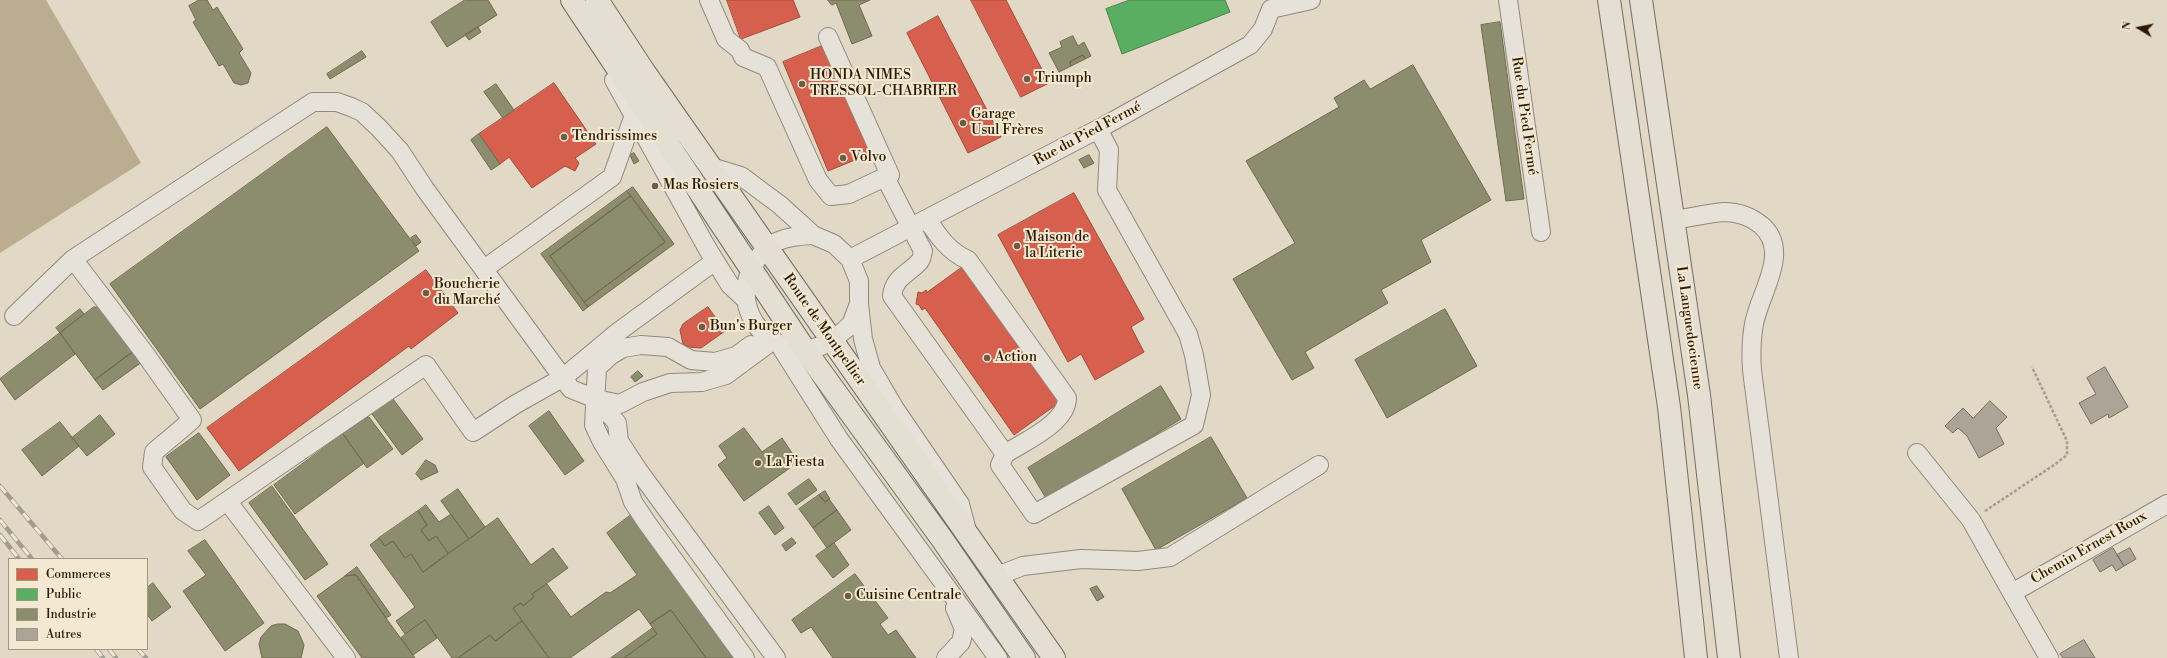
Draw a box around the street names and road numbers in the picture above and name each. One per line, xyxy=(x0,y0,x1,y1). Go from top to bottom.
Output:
street label: Rue du Pied Fermé xyxy=(1507,56,1541,176)
street label: Rue du Pied Fermé xyxy=(1031,99,1145,169)
street label: La Languedocienne xyxy=(1672,265,1706,391)
street label: Route de Montpellier xyxy=(779,271,869,389)
street label: Chemin Ernest Roux xyxy=(2028,508,2150,588)

